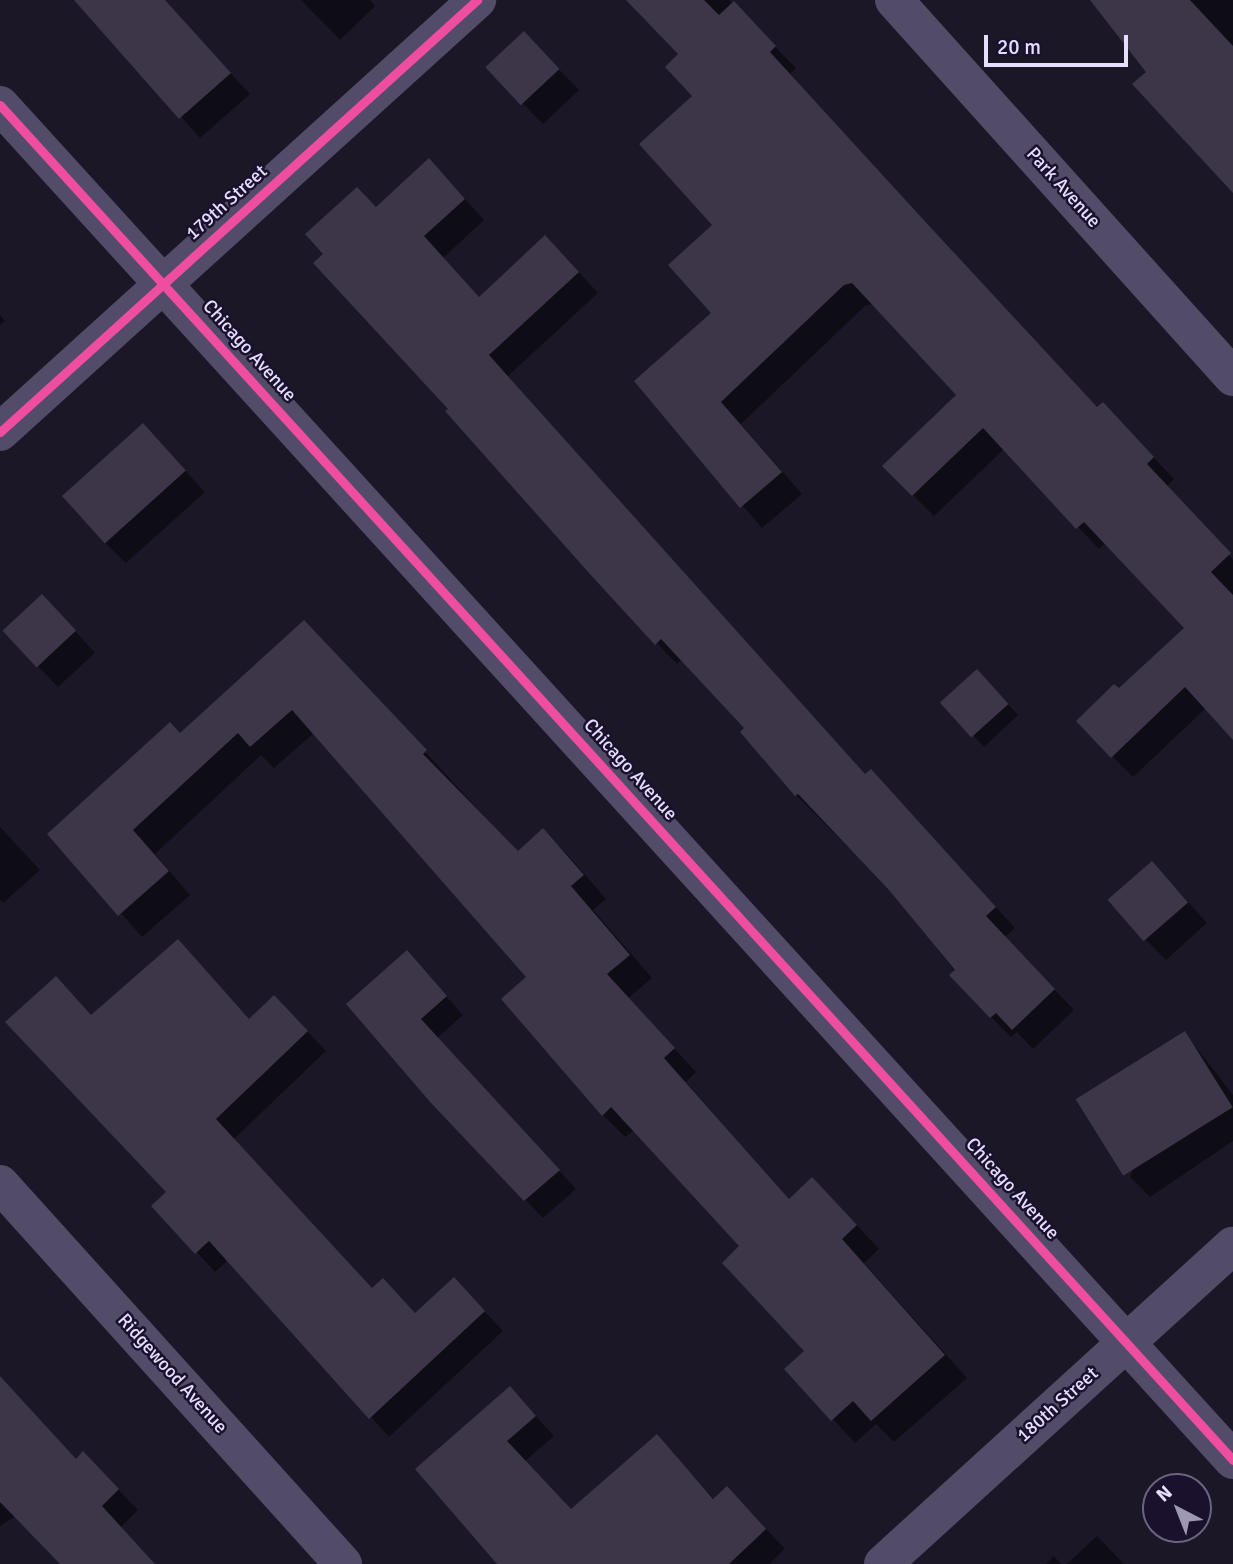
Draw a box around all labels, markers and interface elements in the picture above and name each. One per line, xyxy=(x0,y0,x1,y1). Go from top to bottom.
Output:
scale bar xyxy=(988,21,1132,65)
text: 20 m xyxy=(997,34,1041,60)
street label: Park Avenue xyxy=(1021,143,1105,233)
street label: 179th Street xyxy=(182,161,272,245)
street label: Chicago Avenue xyxy=(197,295,301,407)
street label: Chicago Avenue xyxy=(578,714,682,826)
street label: Chicago Avenue xyxy=(960,1133,1064,1245)
street label: Ridgewood Avenue xyxy=(112,1310,232,1438)
street label: 180th Street xyxy=(1013,1363,1103,1447)
north arrow xyxy=(1142,1473,1212,1543)
text: N xyxy=(1151,1481,1177,1507)

